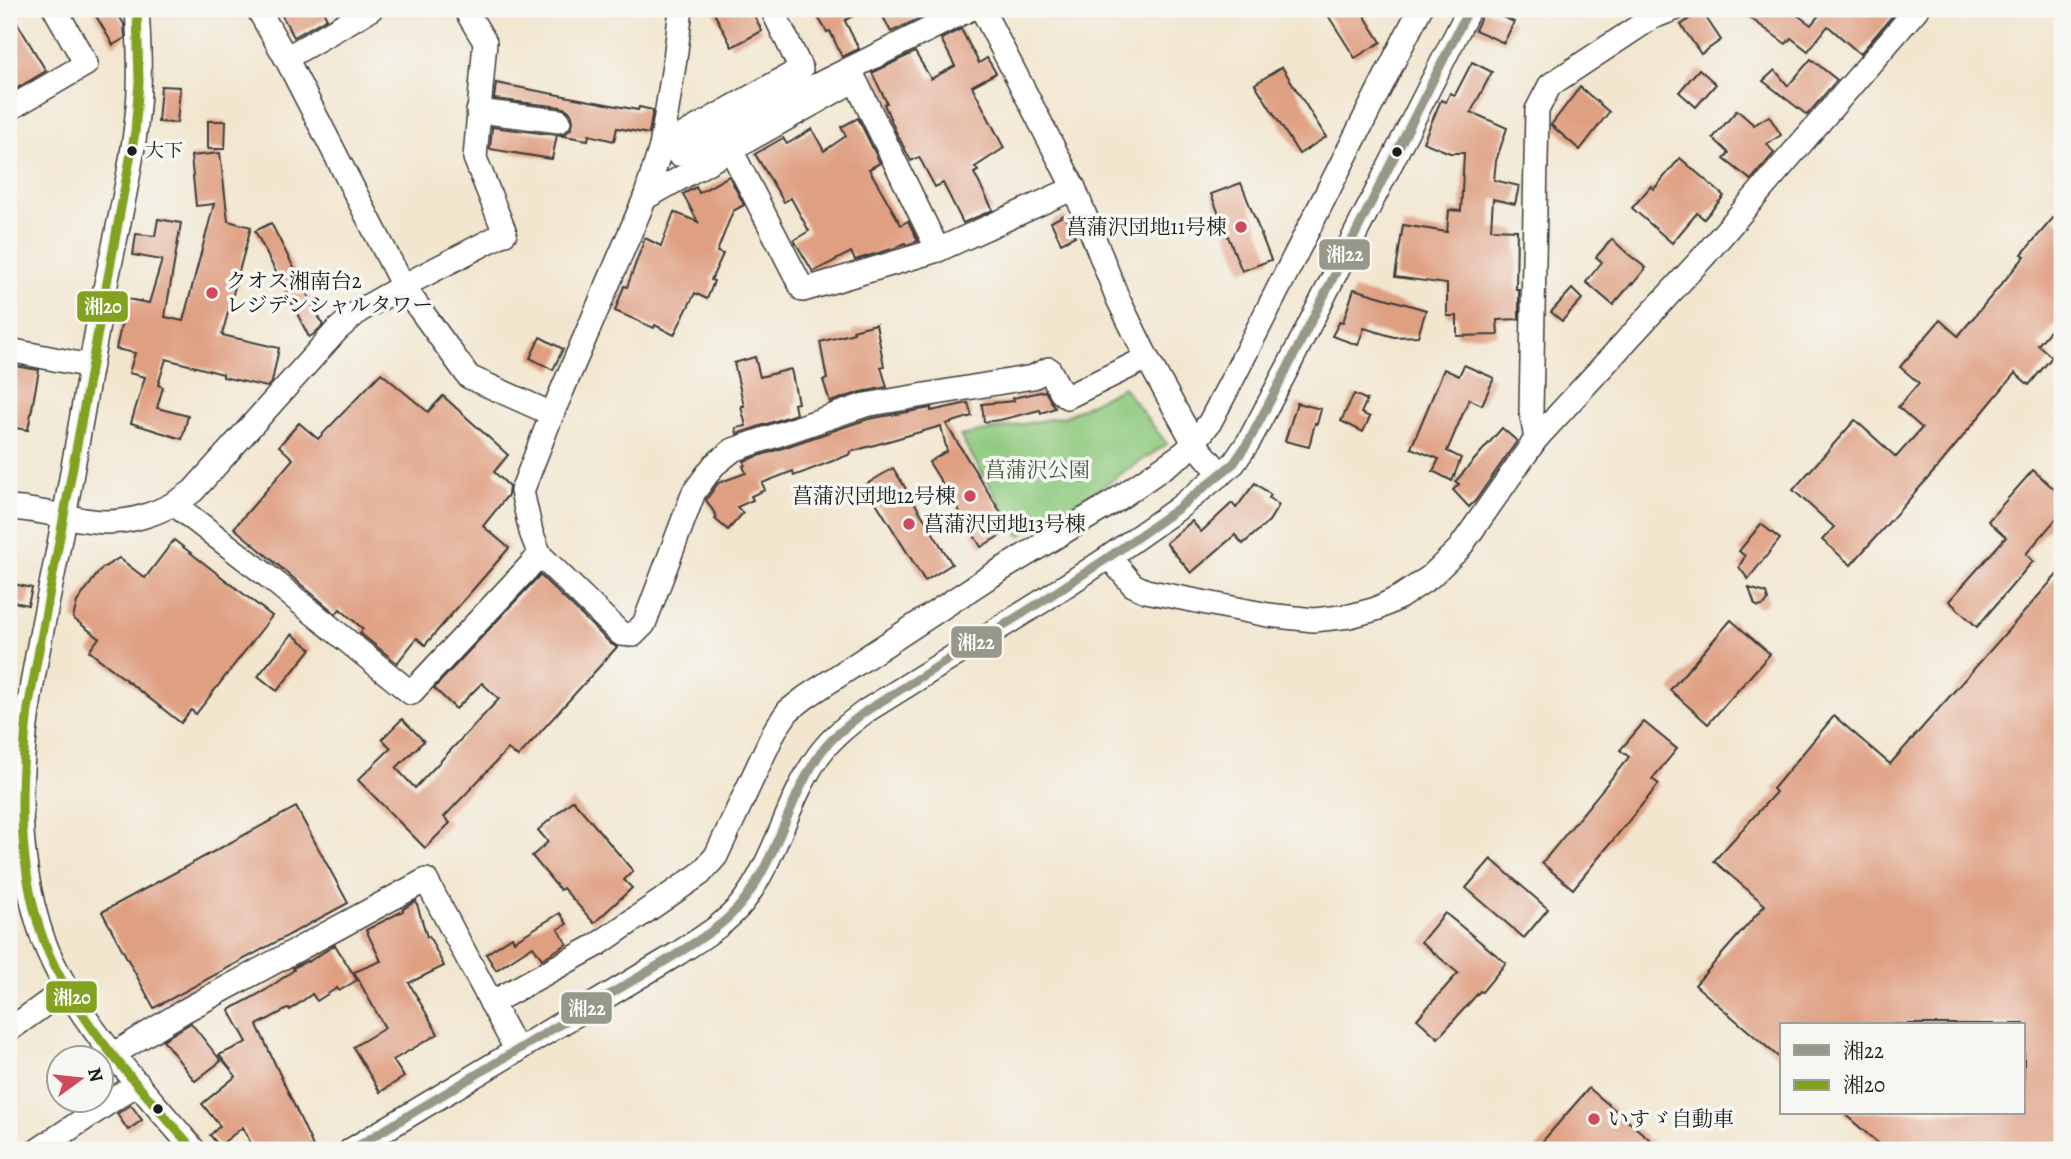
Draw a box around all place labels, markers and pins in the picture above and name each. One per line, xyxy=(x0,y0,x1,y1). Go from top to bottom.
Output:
place label: 大下 xyxy=(145,138,183,164)
marker: 大下 xyxy=(125,144,139,158)
unlabelled marker xyxy=(1390,145,1404,159)
place label: 菖蒲沢団地11号棟 xyxy=(1066,213,1227,241)
marker: 菖蒲沢団地11号棟 xyxy=(1233,219,1249,235)
place label: クオス湘南台2 レジデンシャルタワー xyxy=(226,267,433,319)
marker: クオス湘南台2 レジデンシャルタワー xyxy=(204,285,220,301)
place label: 菖蒲沢団地12号棟 xyxy=(792,482,956,510)
marker: 菖蒲沢団地12号棟 xyxy=(962,488,978,504)
place label: 菖蒲沢団地13号棟 xyxy=(923,510,1086,538)
marker: 菖蒲沢団地13号棟 xyxy=(901,516,917,532)
unlabelled marker xyxy=(151,1102,165,1116)
place label: いすゞ自動車 xyxy=(1608,1105,1734,1133)
marker: いすゞ自動車 xyxy=(1586,1111,1602,1127)

